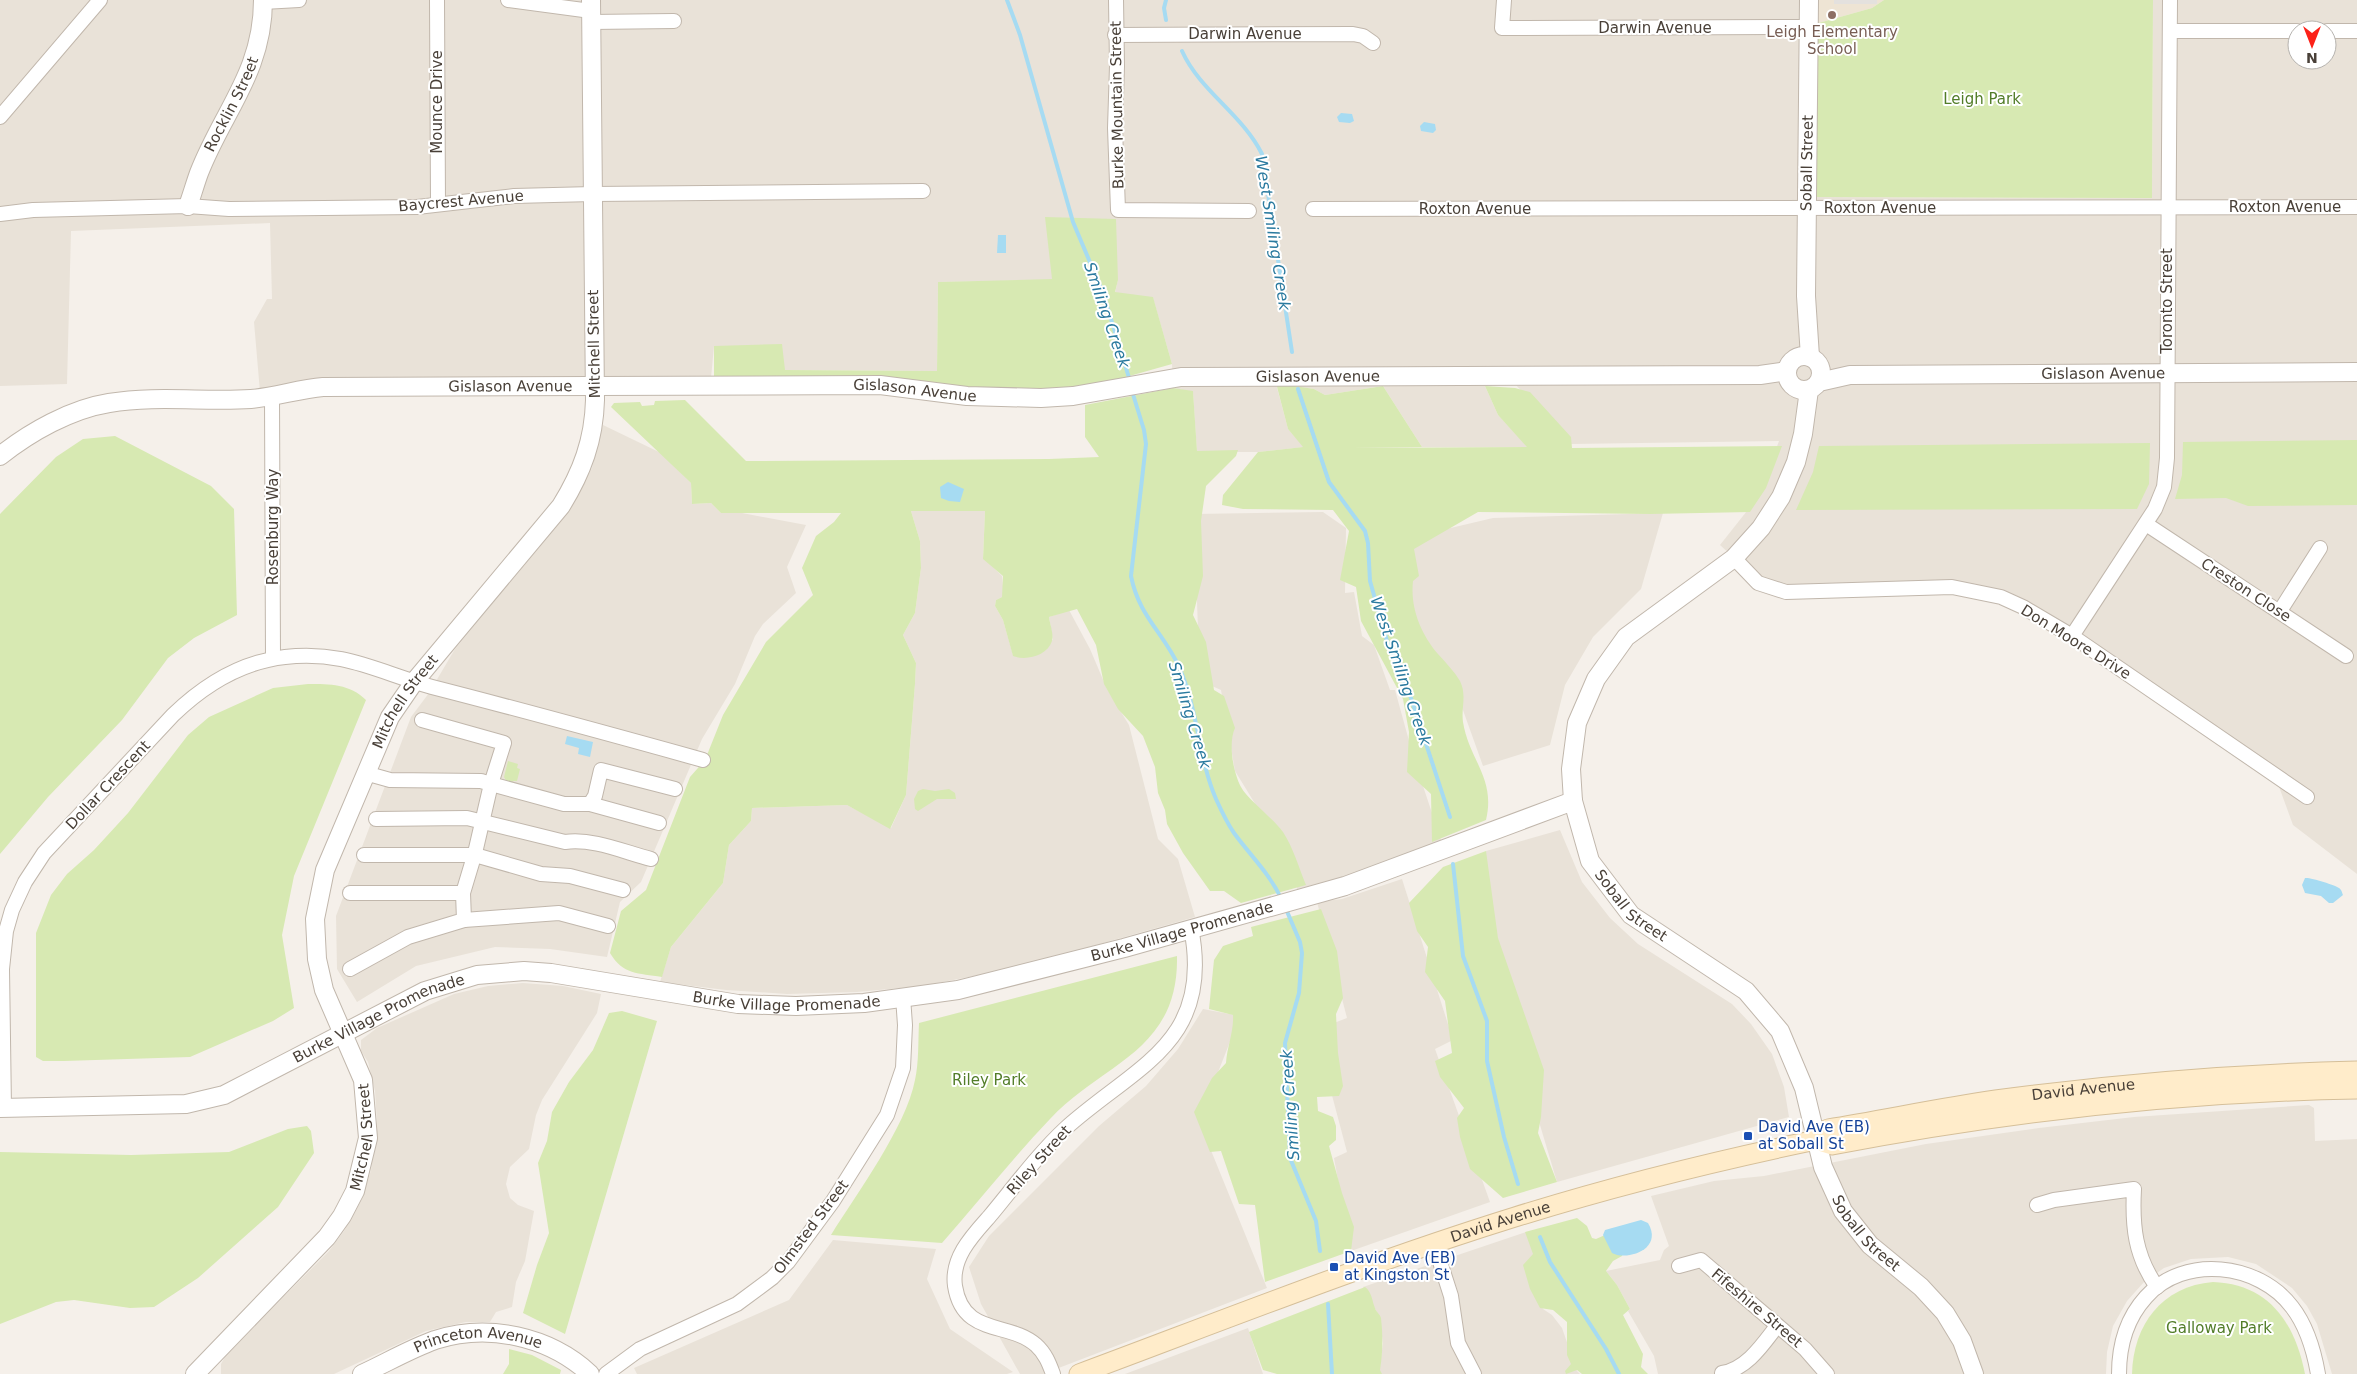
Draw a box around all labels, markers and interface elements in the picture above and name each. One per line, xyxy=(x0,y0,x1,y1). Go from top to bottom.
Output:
marker: Leigh Elementary School xyxy=(1826,9,1838,21)
street label: Darwin Avenue xyxy=(1598,19,1712,37)
north arrow xyxy=(2287,20,2337,70)
street label: Burke Mountain Street xyxy=(1107,21,1127,189)
place label: Leigh Elementary School xyxy=(1766,23,1898,58)
street label: Darwin Avenue xyxy=(1188,25,1302,43)
street label: Mounce Drive xyxy=(428,50,446,154)
text: N xyxy=(2306,50,2318,66)
street label: Rocklin Street xyxy=(201,54,262,155)
park label: Leigh Park xyxy=(1943,90,2021,108)
street label: Soball Street xyxy=(1797,115,1817,211)
water label: West Smiling Creek xyxy=(1251,154,1295,313)
street label: Baycrest Avenue xyxy=(398,187,524,215)
street label: Roxton Avenue xyxy=(2229,198,2341,216)
street label: Roxton Avenue xyxy=(1824,199,1936,217)
street label: Roxton Avenue xyxy=(1419,200,1531,218)
street label: Toronto Street xyxy=(2158,248,2176,355)
water label: Smiling Creek xyxy=(1080,259,1134,371)
street label: Mitchell Street xyxy=(584,289,604,398)
street label: Gislason Avenue xyxy=(2041,364,2165,383)
street label: Gislason Avenue xyxy=(1256,367,1380,386)
street label: Gislason Avenue xyxy=(853,376,977,405)
street label: Gislason Avenue xyxy=(448,377,572,396)
street label: Rosenburg Way xyxy=(264,469,282,585)
street label: Creston Close xyxy=(2198,554,2294,626)
water label: West Smiling Creek xyxy=(1367,594,1436,749)
street label: Don Moore Drive xyxy=(2018,601,2134,683)
street label: Mitchell Street xyxy=(369,651,442,751)
water label: Smiling Creek xyxy=(1165,659,1216,772)
street label: Dollar Crescent xyxy=(62,737,154,833)
street label: Soball Street xyxy=(1591,866,1671,945)
street label: Burke Village Promenade xyxy=(1089,898,1275,965)
street label: Burke Village Promenade xyxy=(290,970,467,1067)
street label: Burke Village Promenade xyxy=(691,988,882,1015)
water label: Smiling Creek xyxy=(1277,1048,1303,1161)
park label: Riley Park xyxy=(952,1071,1026,1089)
street label: David Avenue xyxy=(2031,1075,2136,1104)
street label: Mitchell Street xyxy=(346,1083,377,1193)
place label: David Ave (EB) at Soball St xyxy=(1758,1118,1870,1153)
street label: Riley Street xyxy=(1003,1121,1075,1198)
marker: David Ave (EB) at Soball St xyxy=(1742,1130,1754,1142)
street label: Olmsted Street xyxy=(770,1176,852,1278)
street label: Soball Street xyxy=(1828,1192,1904,1275)
street label: David Avenue xyxy=(1448,1198,1552,1246)
place label: David Ave (EB) at Kingston St xyxy=(1344,1249,1456,1284)
marker: David Ave (EB) at Kingston St xyxy=(1328,1261,1340,1273)
street label: Fifeshire Street xyxy=(1708,1265,1806,1351)
park label: Galloway Park xyxy=(2166,1319,2272,1337)
street label: Princeton Avenue xyxy=(411,1324,545,1357)

